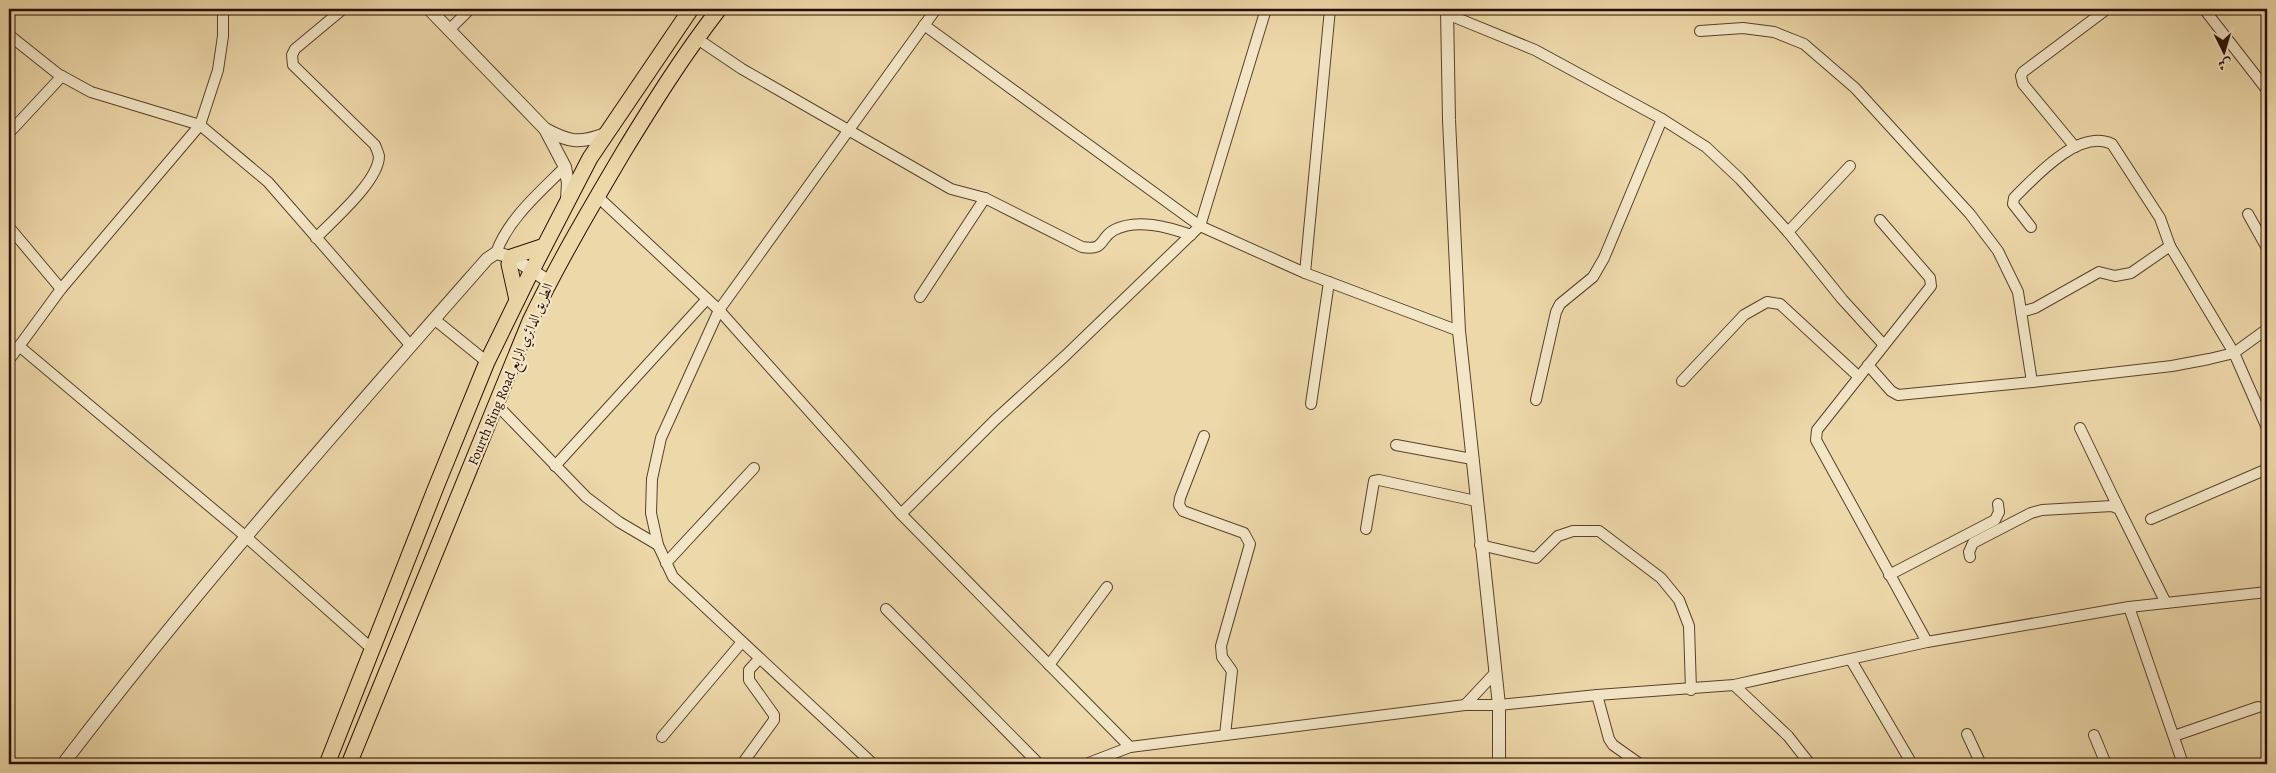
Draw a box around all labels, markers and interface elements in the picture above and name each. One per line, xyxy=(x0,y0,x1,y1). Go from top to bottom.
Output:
north arrow xyxy=(2198,28,2248,78)
text: ش xyxy=(2217,54,2233,75)
street label: Fourth Ring Road الطريق الدائري الرابع xyxy=(463,280,561,470)

